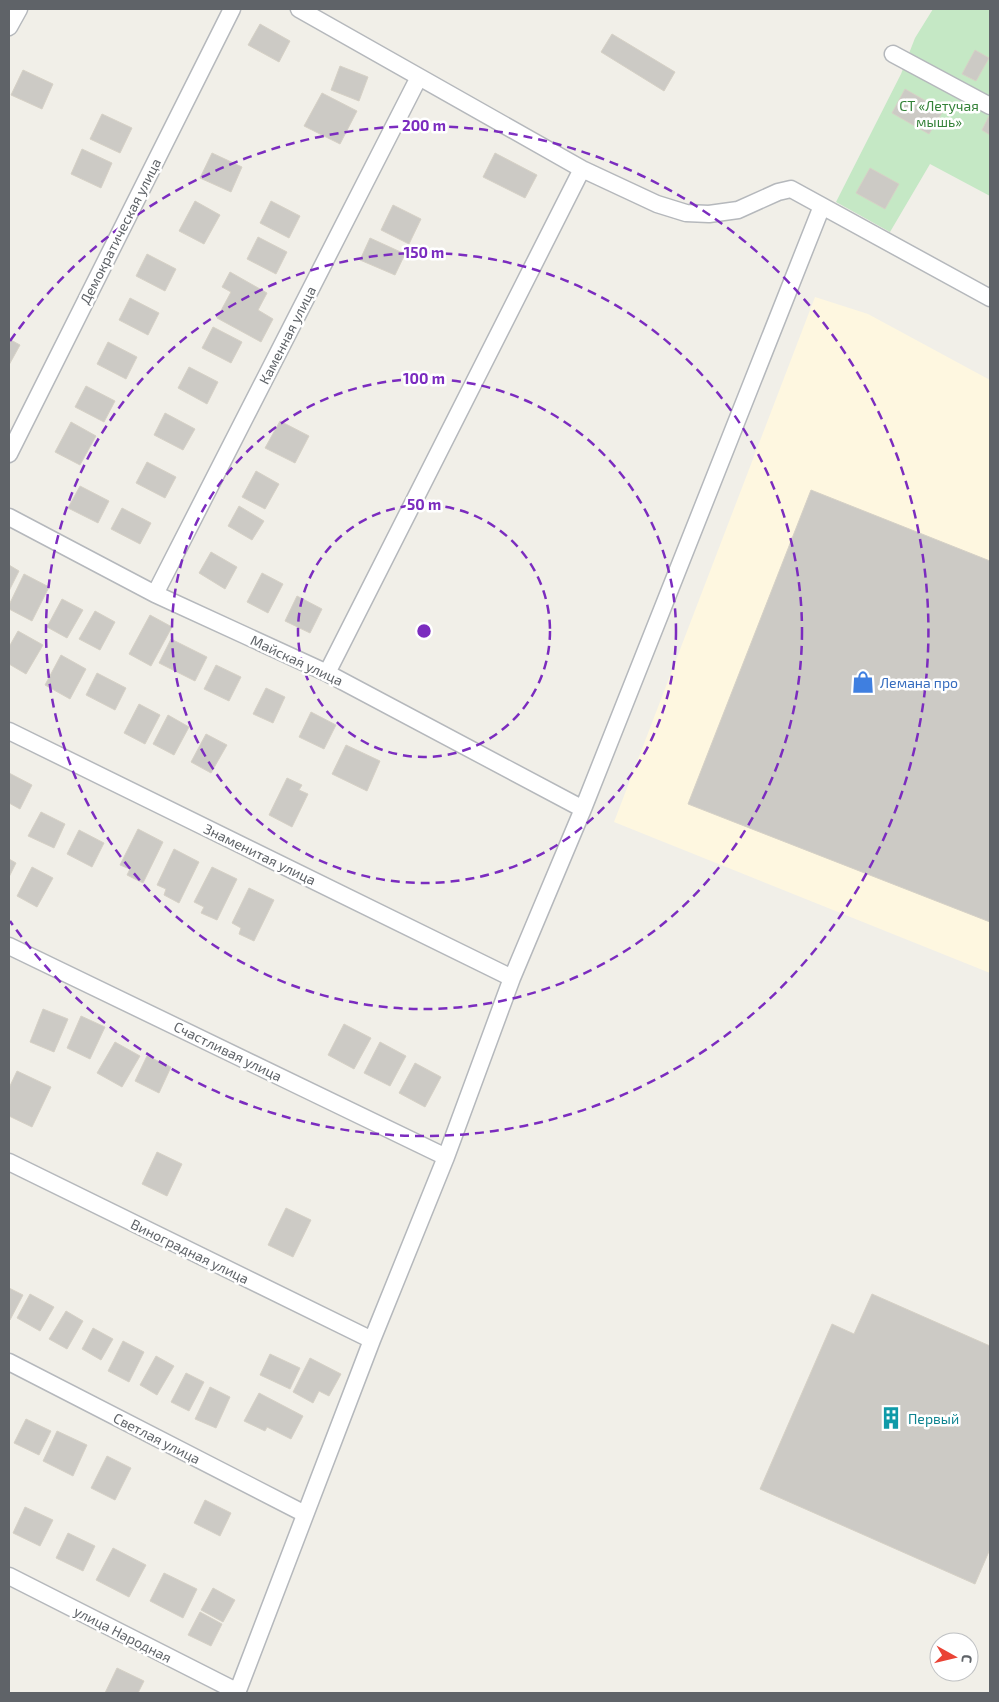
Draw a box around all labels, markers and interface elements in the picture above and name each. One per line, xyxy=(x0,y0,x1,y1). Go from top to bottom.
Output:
park label: СТ «Летучая мышь» xyxy=(899,97,979,130)
text: 200 m xyxy=(402,116,446,134)
street label: Демократическая улица xyxy=(76,155,164,307)
text: 150 m xyxy=(404,243,444,261)
street label: Каменная улица xyxy=(255,283,319,387)
text: 100 m xyxy=(403,369,445,387)
text: 50 m xyxy=(407,495,441,513)
centre of rings xyxy=(415,622,433,640)
street label: Майская улица xyxy=(248,631,346,689)
shop icon: Лемана про xyxy=(850,669,876,695)
place label: Лемана про xyxy=(880,674,958,691)
street label: Знаменитая улица xyxy=(201,820,319,888)
street label: Счастливая улица xyxy=(171,1017,285,1085)
street label: Виноградная улица xyxy=(128,1215,252,1287)
building icon: Первый xyxy=(878,1405,904,1431)
street label: Светлая улица xyxy=(111,1409,203,1467)
place label: Первый xyxy=(908,1410,959,1427)
street label: улица Народная xyxy=(71,1602,175,1666)
north arrow xyxy=(929,1632,979,1682)
text: С xyxy=(958,1654,976,1664)

